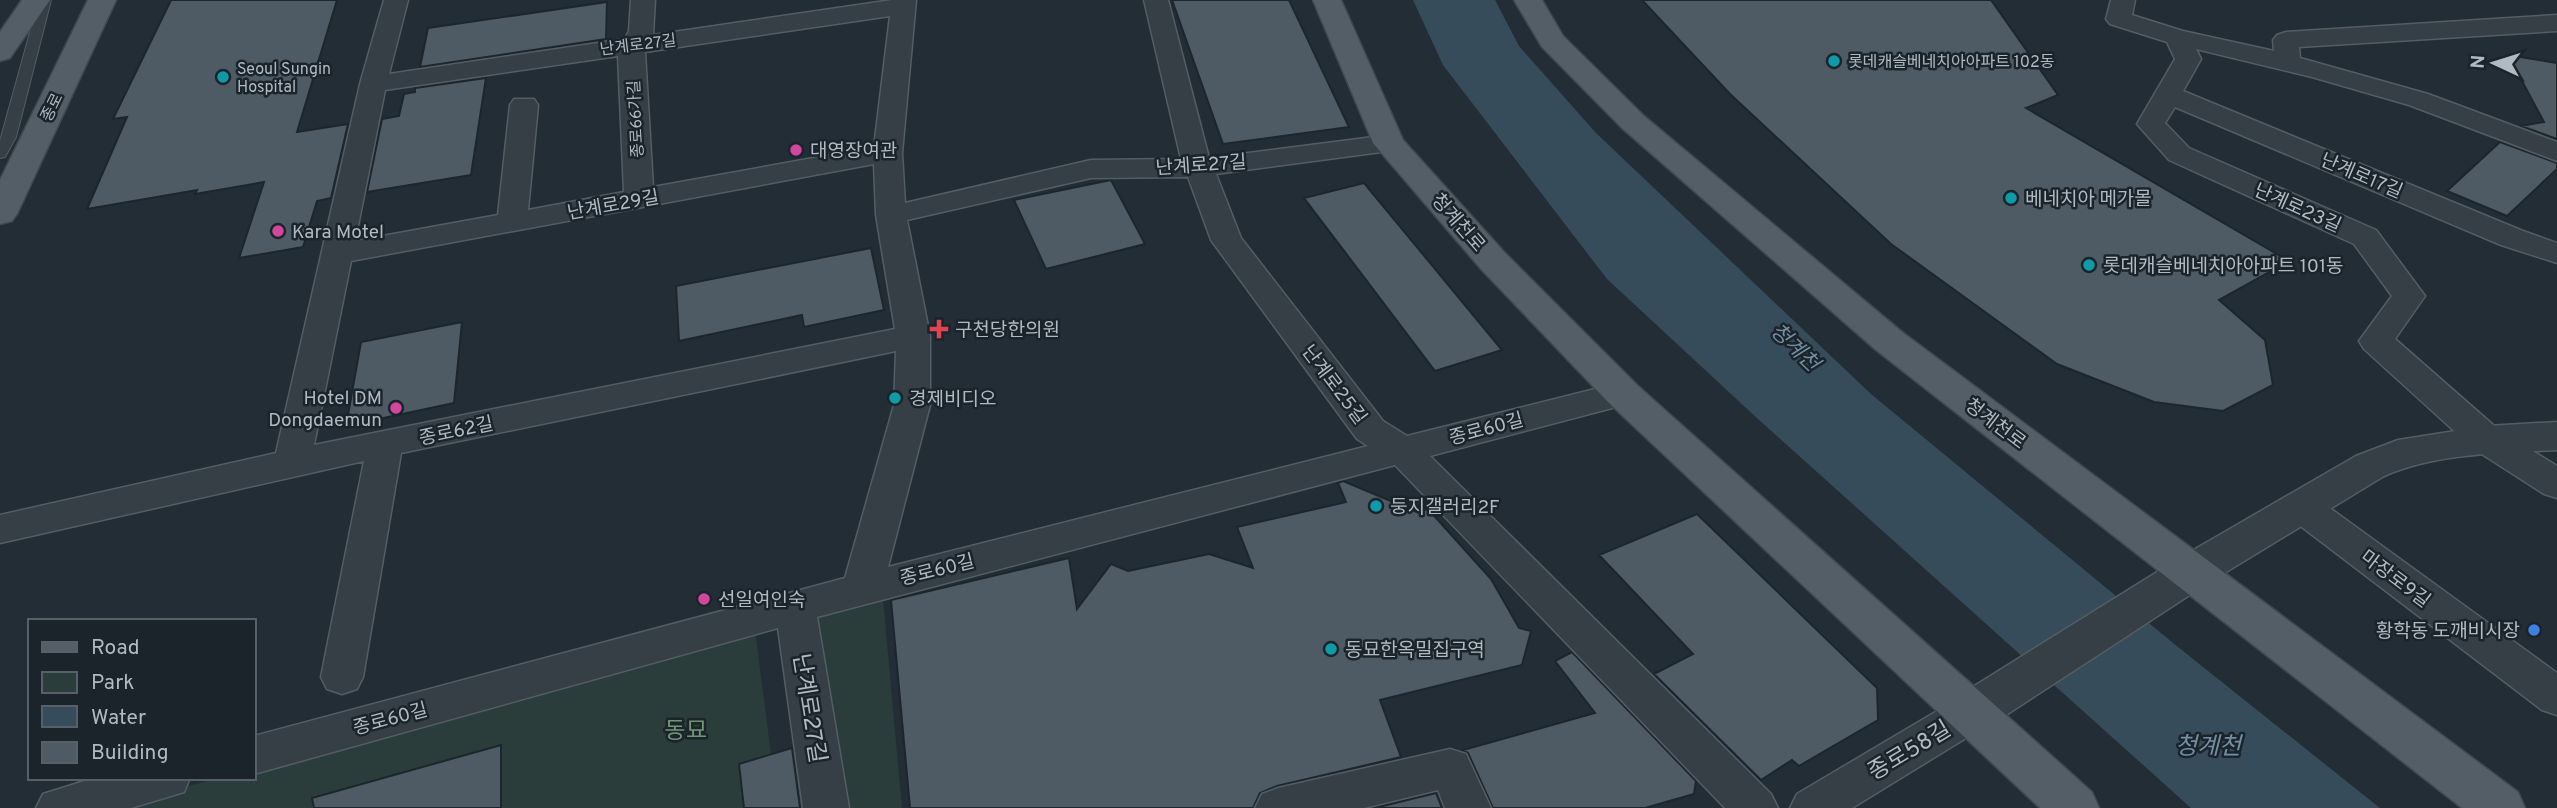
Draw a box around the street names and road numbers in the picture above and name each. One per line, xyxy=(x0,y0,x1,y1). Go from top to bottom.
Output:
street label: 난계로27길 xyxy=(599,31,678,61)
street label: 종로66가길 xyxy=(625,79,649,158)
street label: 종로 xyxy=(37,90,68,125)
street label: 난계로17길 xyxy=(2317,149,2406,205)
street label: 난계로27길 xyxy=(1155,151,1248,181)
street label: 난계로23길 xyxy=(2250,179,2345,239)
street label: 난계로29길 xyxy=(566,186,661,226)
street label: 청계천로 xyxy=(1425,189,1489,258)
street label: 난계로25길 xyxy=(1296,341,1371,430)
street label: 청계천로 xyxy=(1960,394,2030,455)
street label: 종로60길 xyxy=(1447,409,1526,451)
street label: 종로62길 xyxy=(417,412,496,452)
street label: 마장로9길 xyxy=(2355,546,2434,614)
street label: 종로60길 xyxy=(898,550,977,592)
street label: 난계로27길 xyxy=(785,652,830,765)
street label: 종로60길 xyxy=(351,699,430,741)
street label: 종로58길 xyxy=(1863,716,1957,788)

